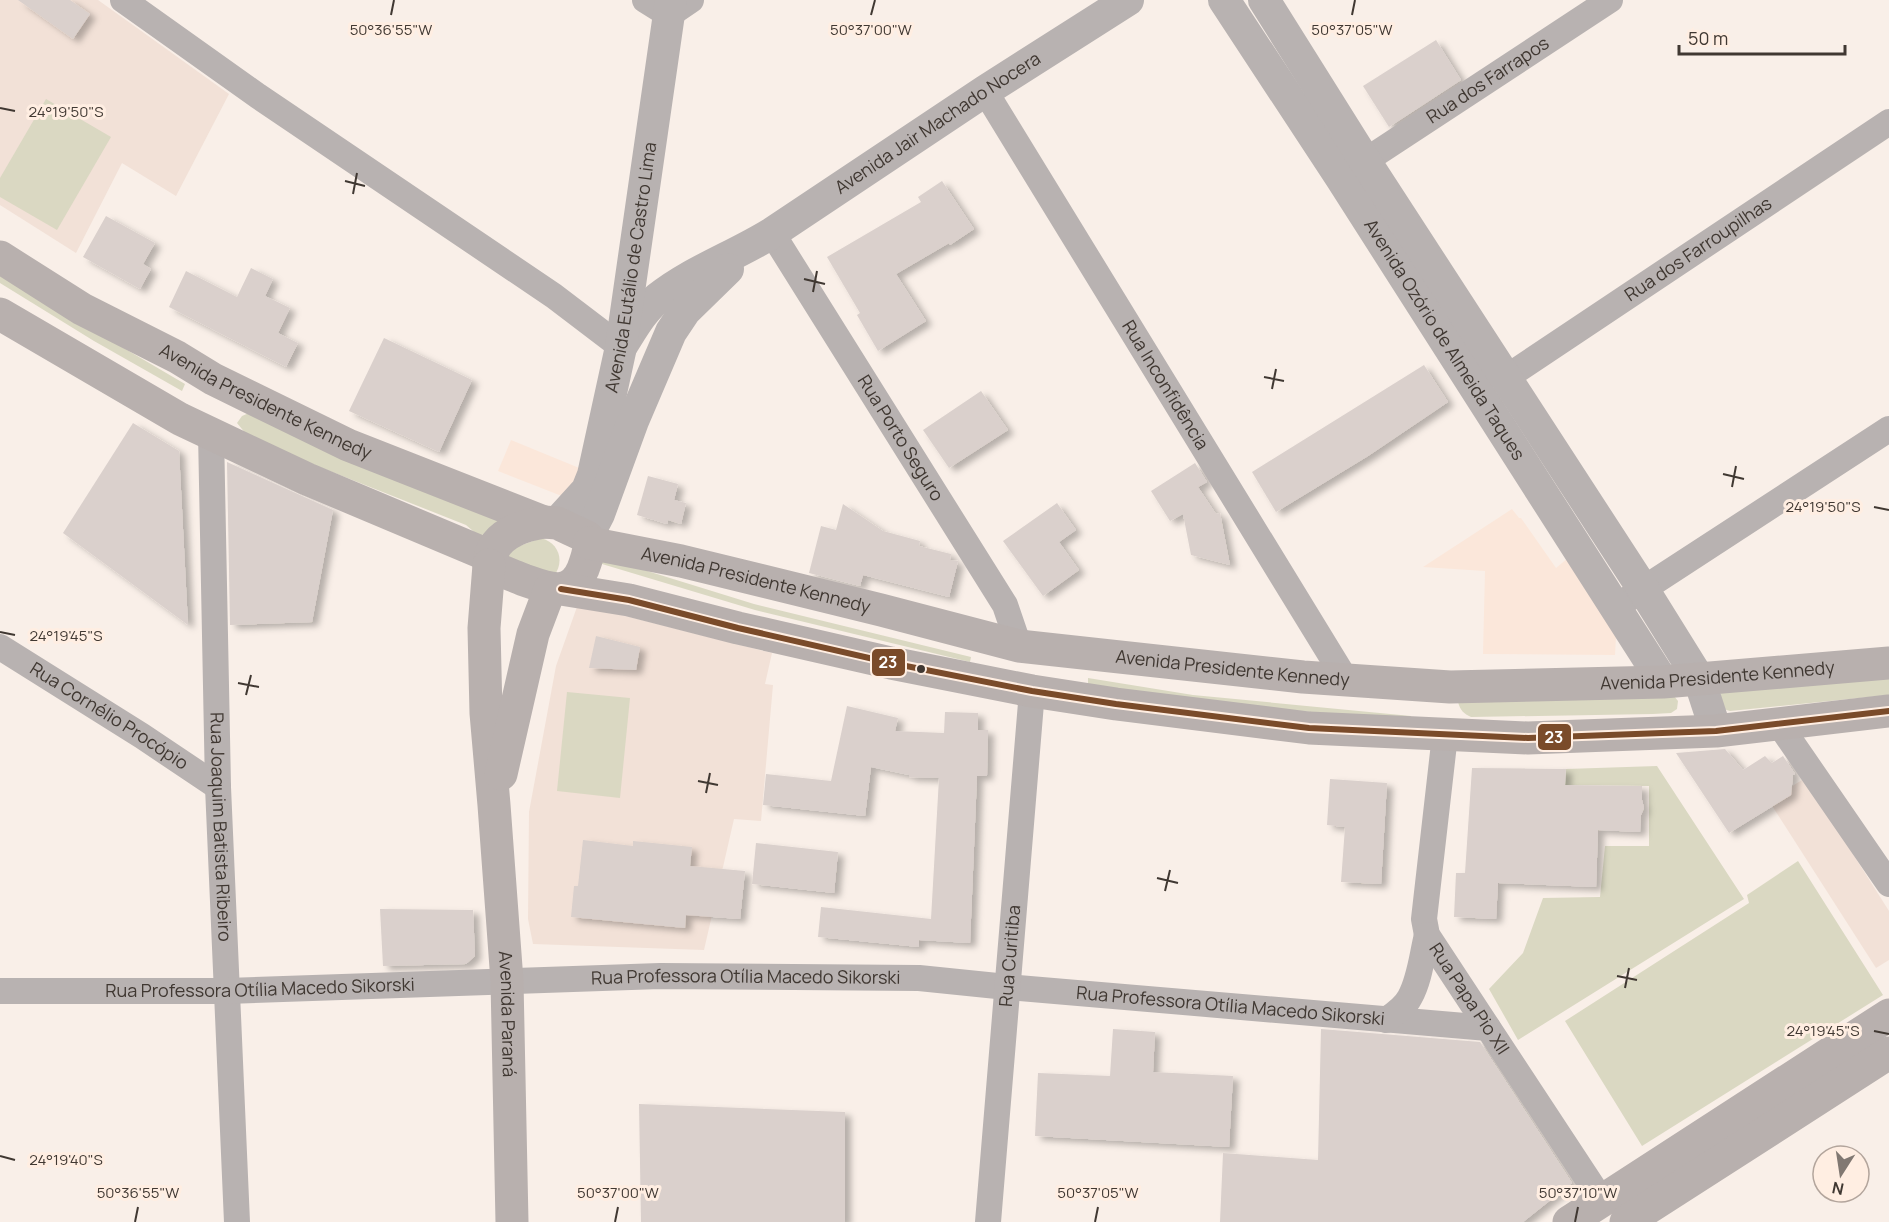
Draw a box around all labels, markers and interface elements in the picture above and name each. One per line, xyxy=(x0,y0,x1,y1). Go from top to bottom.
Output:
scale bar xyxy=(1679,18,1846,56)
text: 50°36'55"W xyxy=(350,19,432,40)
text: 50°37'00"W xyxy=(830,19,912,40)
text: 50°37'05"W xyxy=(1311,19,1393,40)
text: 50 m xyxy=(1688,26,1728,50)
street label: Rua dos Farrapos xyxy=(1421,30,1553,128)
street label: Avenida Jair Machado Nocera xyxy=(830,46,1045,199)
text: 24°19'50"S xyxy=(28,101,104,122)
street label: Avenida Eutálio de Castro Lima xyxy=(598,140,661,395)
street label: Rua dos Farroupilhas xyxy=(1620,191,1776,306)
street label: Avenida Ozório de Almeida Taques xyxy=(1359,214,1531,464)
street label: Rua Inconfidência xyxy=(1117,315,1215,454)
street label: Avenida Presidente Kennedy xyxy=(156,337,376,464)
street label: Rua Porto Seguro xyxy=(853,370,950,505)
text: 24°19'50"S xyxy=(1785,496,1861,517)
street label: Avenida Presidente Kennedy xyxy=(639,540,874,618)
text: 24°19'45"S xyxy=(29,625,103,646)
street label: Avenida Presidente Kennedy xyxy=(1114,644,1351,691)
line badge: 23 xyxy=(871,648,906,677)
text: 23 xyxy=(879,651,897,673)
street label: Avenida Presidente Kennedy xyxy=(1600,655,1836,694)
street label: Rua Cornélio Procópio xyxy=(26,656,193,775)
unlabelled marker xyxy=(915,663,927,675)
street label: Rua Joaquim Batista Ribeiro xyxy=(206,712,238,942)
line badge: 23 xyxy=(1537,723,1572,751)
text: 23 xyxy=(1545,726,1563,748)
street label: Rua Curitiba xyxy=(993,904,1025,1008)
street label: Rua Papa Pio XII xyxy=(1424,938,1515,1059)
street label: Avenida Paraná xyxy=(494,950,522,1077)
street label: Rua Professora Otília Macedo Sikorski xyxy=(591,963,901,989)
street label: Rua Professora Otília Macedo Sikorski xyxy=(105,972,415,1002)
street label: Rua Professora Otília Macedo Sikorski xyxy=(1075,980,1386,1030)
text: 24°19'45"S xyxy=(1786,1020,1860,1041)
north arrow xyxy=(1811,1144,1871,1204)
text: 24°19'40"S xyxy=(29,1149,103,1170)
text: N xyxy=(1830,1177,1846,1201)
text: 50°36'55"W xyxy=(97,1182,179,1203)
text: 50°37'00"W xyxy=(577,1182,659,1203)
text: 50°37'05"W xyxy=(1057,1182,1139,1203)
text: 50°37'10"W xyxy=(1539,1182,1617,1203)

